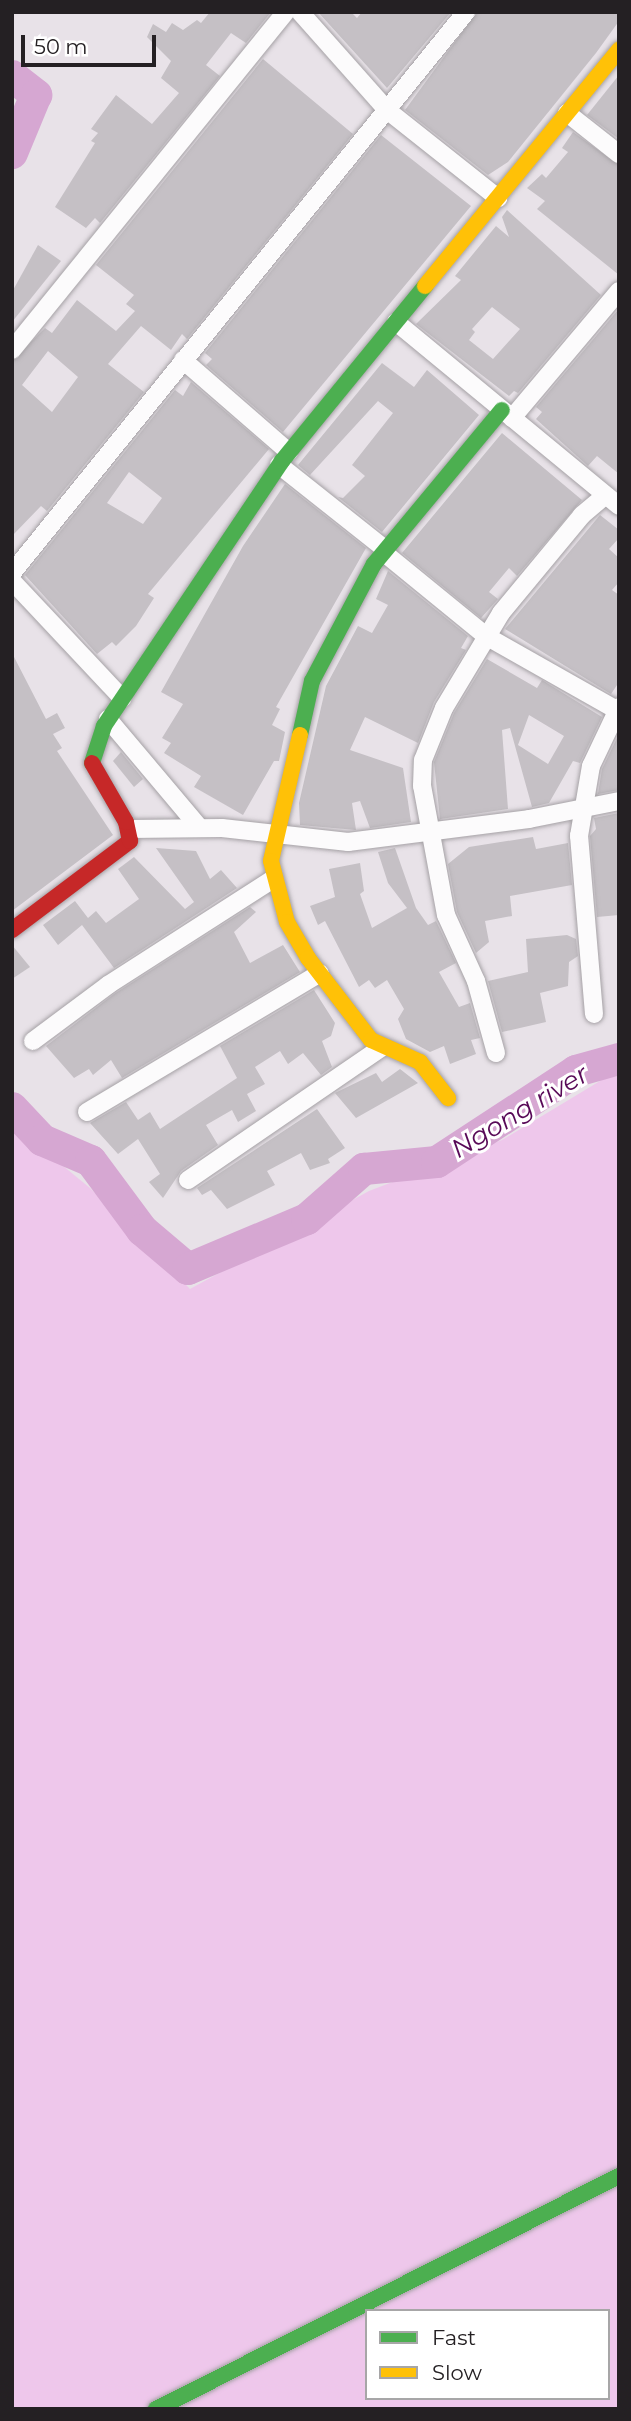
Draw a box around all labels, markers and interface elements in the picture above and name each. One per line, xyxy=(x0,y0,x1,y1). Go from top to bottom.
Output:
scale bar xyxy=(24,21,159,65)
text: 50 m xyxy=(34,34,88,59)
water label: Ngong river xyxy=(446,1059,594,1165)
legend xyxy=(365,2309,610,2400)
text: Fast xyxy=(432,2325,476,2350)
text: Slow xyxy=(432,2360,482,2385)

